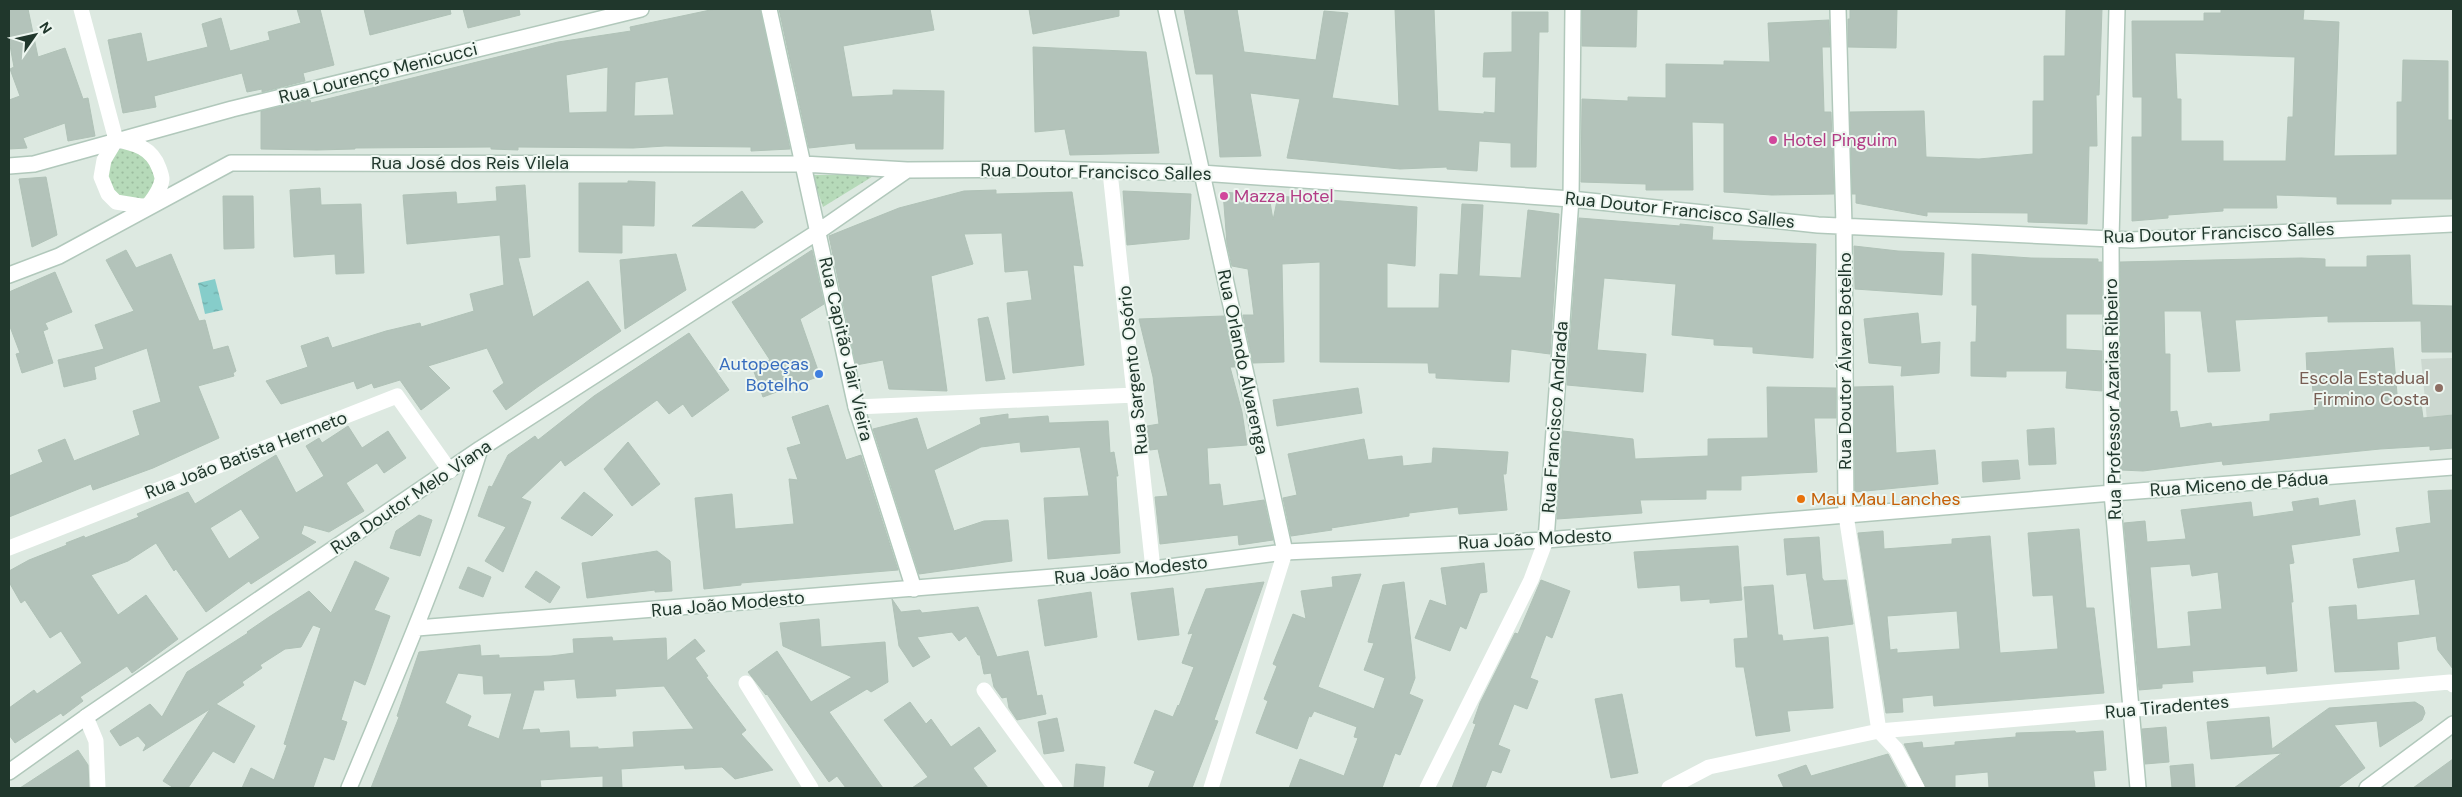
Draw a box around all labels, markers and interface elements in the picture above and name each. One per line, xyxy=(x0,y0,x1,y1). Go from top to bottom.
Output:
north arrow xyxy=(10,10,60,60)
text: N xyxy=(35,18,56,37)
street label: Rua Lourenço Menicucci xyxy=(276,37,480,109)
place label: Hotel Pinguim xyxy=(1783,128,1897,152)
marker: Hotel Pinguim xyxy=(1767,134,1779,146)
street label: Rua José dos Reis Vilela xyxy=(371,151,569,175)
street label: Rua Doutor Francisco Salles xyxy=(980,158,1212,186)
place label: Mazza Hotel xyxy=(1234,184,1334,208)
street label: Rua Doutor Francisco Salles xyxy=(1564,186,1796,234)
marker: Mazza Hotel xyxy=(1218,190,1230,202)
street label: Rua Doutor Francisco Salles xyxy=(2103,217,2335,249)
street label: Rua Doutor Álvaro Botelho xyxy=(1833,252,1857,470)
street label: Rua Capitão Jair Vieira xyxy=(813,255,879,443)
street label: Rua Orlando Alvarenga xyxy=(1212,267,1274,457)
street label: Rua Professor Azarias Ribeiro xyxy=(2099,278,2127,520)
street label: Rua Sargento Osório xyxy=(1112,284,1154,456)
street label: Rua Francisco Andrada xyxy=(1536,320,1574,514)
place label: Autopeças Botelho xyxy=(719,352,809,397)
place label: Escola Estadual Firmino Costa xyxy=(2299,366,2429,411)
marker: Autopeças Botelho xyxy=(813,368,825,380)
marker: Escola Estadual Firmino Costa xyxy=(2433,382,2445,394)
street label: Rua João Batista Hermeto xyxy=(141,405,351,505)
street label: Rua Doutor Melo Viana xyxy=(326,434,496,560)
street label: Rua Miceno de Pádua xyxy=(2149,466,2329,502)
place label: Mau Mau Lanches xyxy=(1811,487,1961,511)
marker: Mau Mau Lanches xyxy=(1795,493,1807,505)
street label: Rua João Modesto xyxy=(1457,523,1613,555)
street label: Rua João Modesto xyxy=(1053,550,1209,590)
street label: Rua João Modesto xyxy=(650,585,806,623)
street label: Rua Tiradentes xyxy=(2104,690,2230,724)

